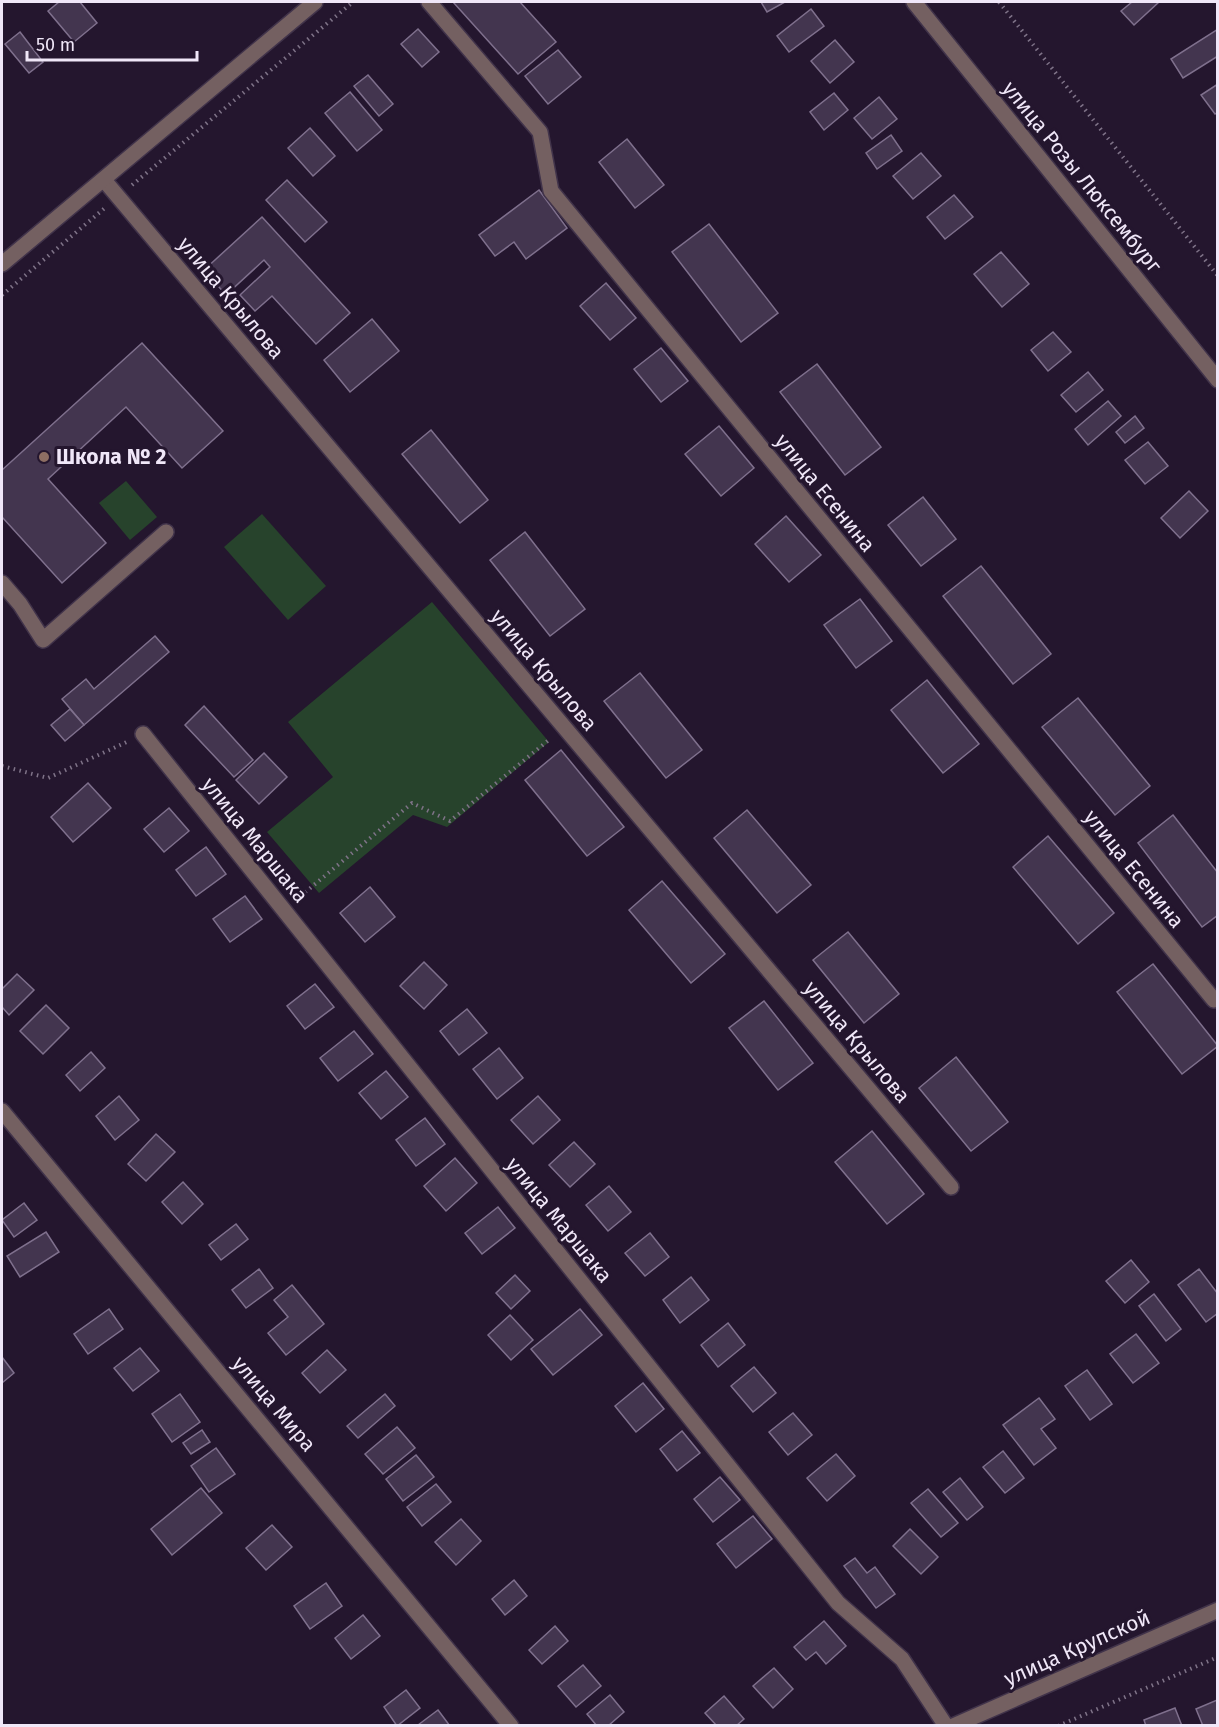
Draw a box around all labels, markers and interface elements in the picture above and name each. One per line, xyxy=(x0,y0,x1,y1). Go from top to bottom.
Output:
scale bar xyxy=(27,24,196,62)
text: 50 m xyxy=(36,34,75,56)
street label: улица Розы Люксембург xyxy=(997,76,1167,278)
street label: улица Крылова xyxy=(172,232,290,364)
street label: улица Есенина xyxy=(769,429,881,557)
place label: Школа № 2 xyxy=(56,444,167,470)
marker: Школа № 2 xyxy=(37,450,51,464)
street label: улица Крылова xyxy=(485,604,603,736)
street label: улица Маршака xyxy=(196,772,314,908)
street label: улица Есенина xyxy=(1078,805,1190,933)
street label: улица Крылова xyxy=(798,976,916,1108)
street label: улица Маршака xyxy=(500,1152,618,1288)
street label: улица Мира xyxy=(227,1351,321,1457)
street label: улица Крупской xyxy=(1000,1604,1154,1692)

